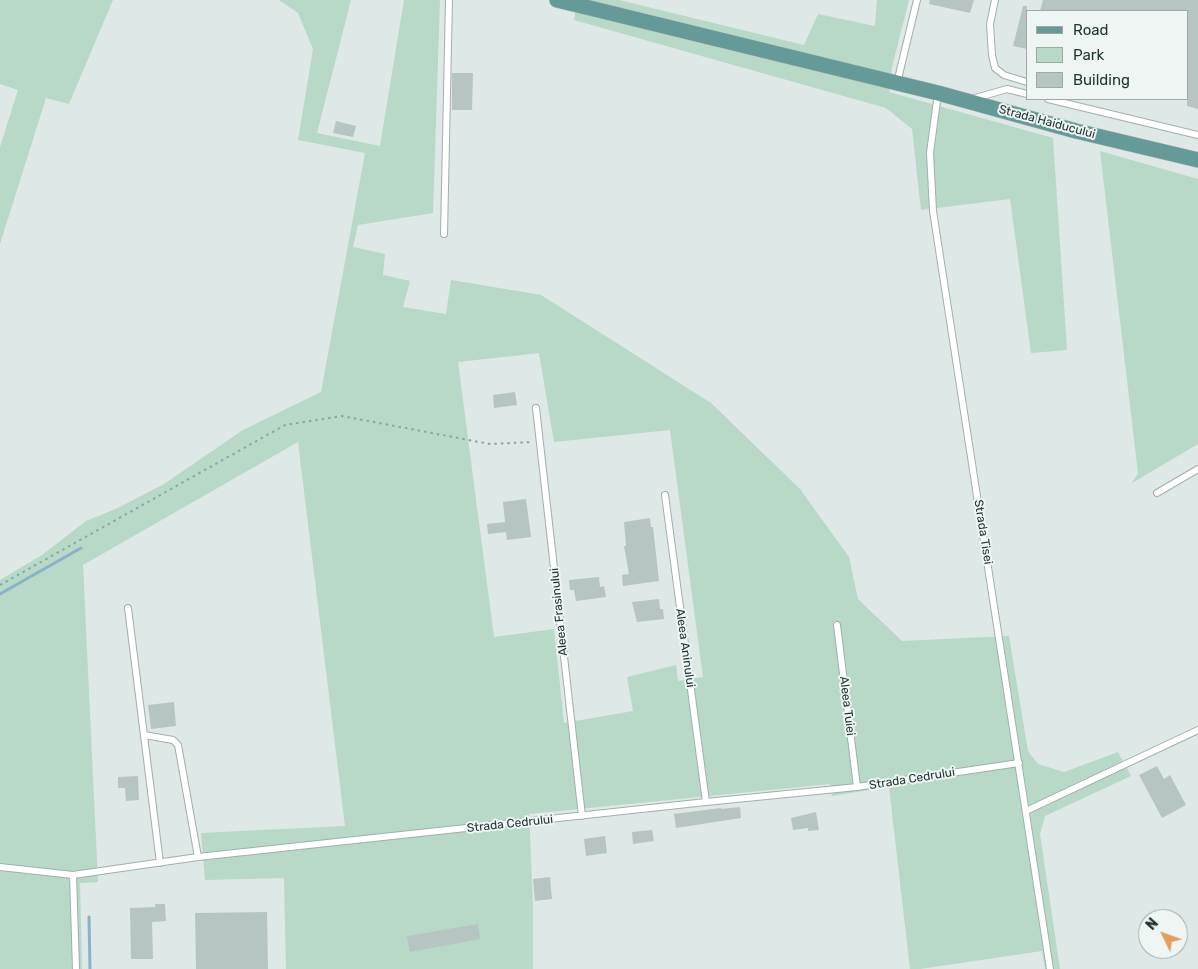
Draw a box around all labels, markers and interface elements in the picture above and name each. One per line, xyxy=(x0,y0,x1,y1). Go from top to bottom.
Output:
legend xyxy=(1026,10,1188,100)
text: Road xyxy=(1073,21,1109,39)
text: Park xyxy=(1073,46,1104,64)
text: Building xyxy=(1073,71,1130,89)
street label: Strada Haiducului xyxy=(997,102,1097,142)
street label: Strada Tisei xyxy=(971,499,995,565)
street label: Aleea Frasinului xyxy=(547,567,571,657)
street label: Aleea Aninului xyxy=(672,608,698,688)
street label: Aleea Tuiei xyxy=(836,675,858,737)
street label: Strada Cedrului xyxy=(868,765,956,793)
street label: Strada Cedrului xyxy=(466,812,554,836)
north arrow xyxy=(1138,909,1188,959)
text: N xyxy=(1143,915,1162,934)

